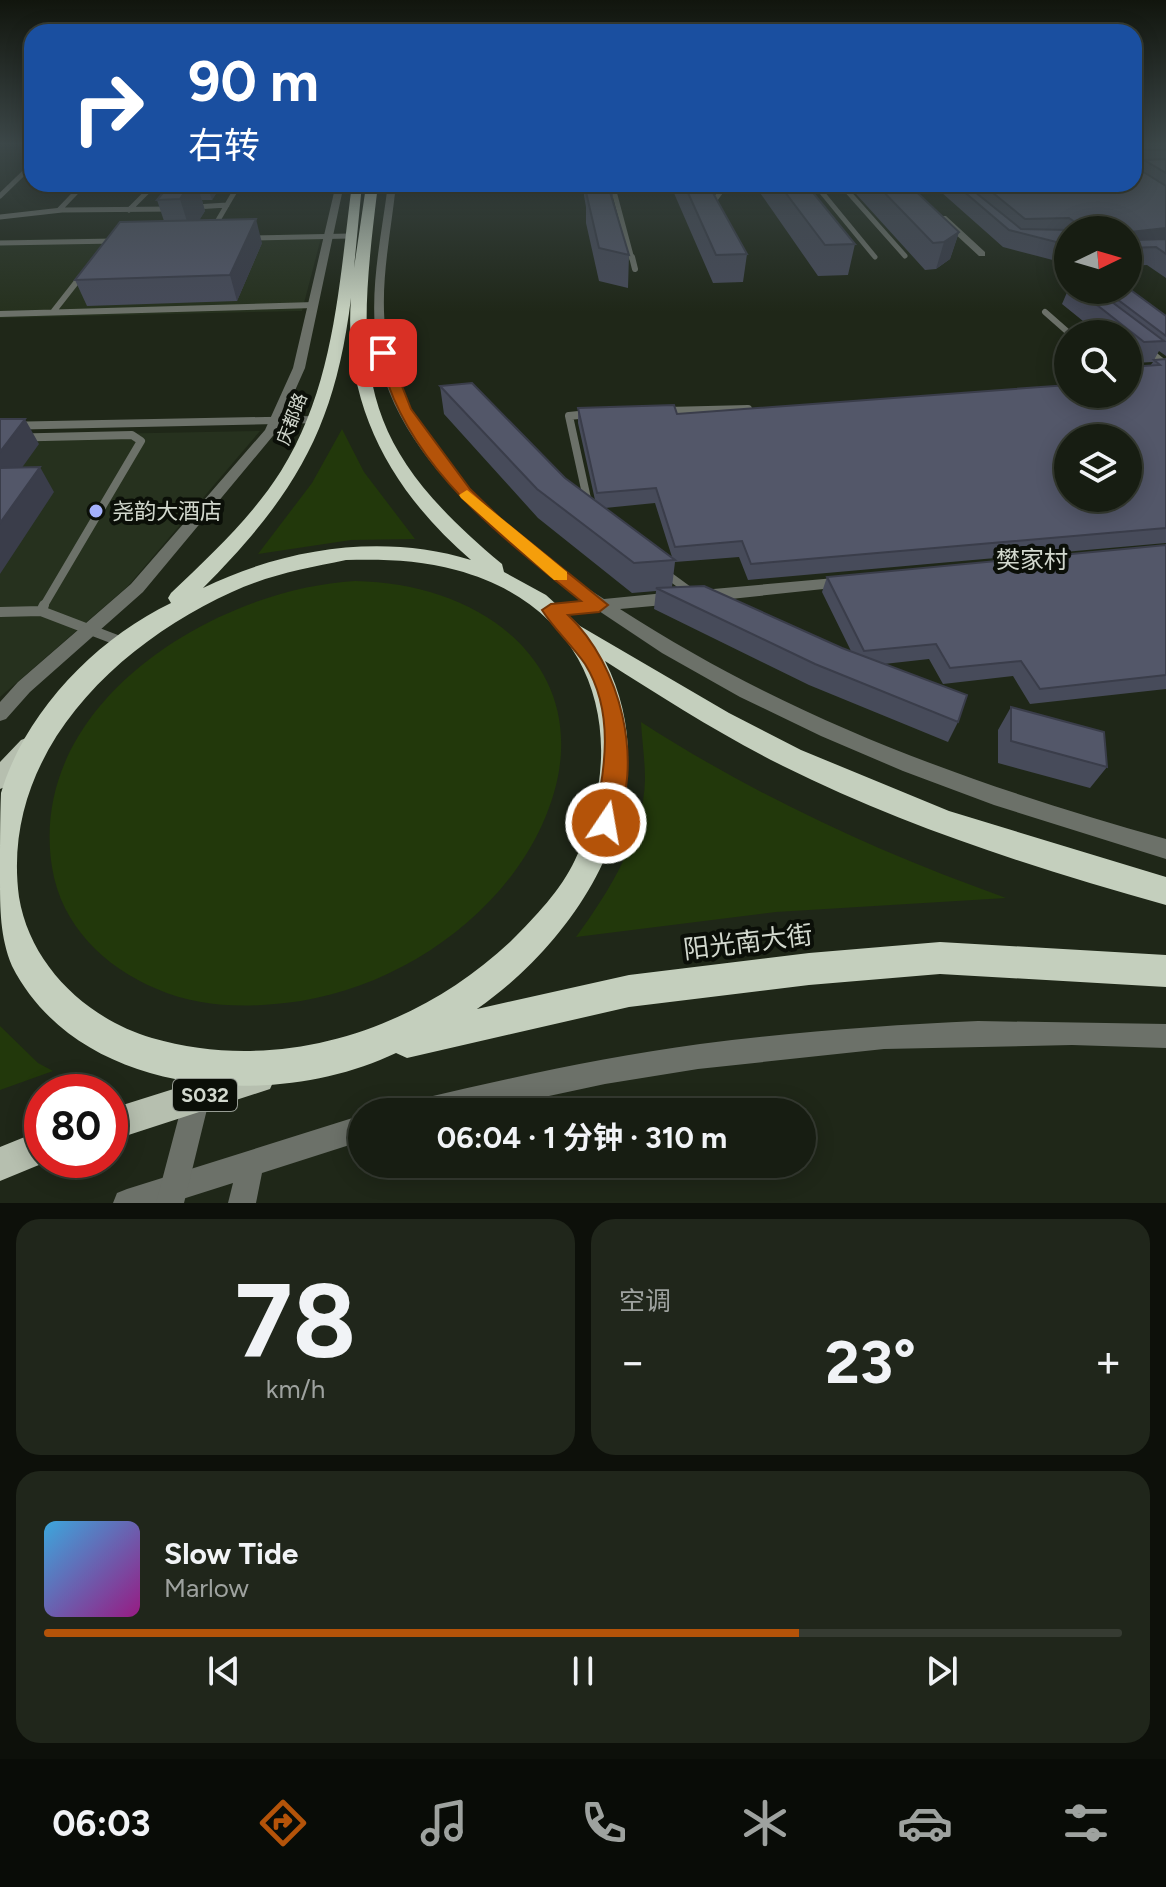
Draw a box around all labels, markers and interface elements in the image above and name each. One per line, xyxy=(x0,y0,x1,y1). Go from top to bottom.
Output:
text: 90 m xyxy=(188,48,319,115)
icon: right xyxy=(56,56,160,160)
text: 右转 xyxy=(188,124,260,167)
north arrow xyxy=(1054,216,1142,304)
map controls xyxy=(1054,216,1142,512)
pin xyxy=(349,319,417,387)
button: search xyxy=(1054,320,1142,408)
icon: arrive xyxy=(361,331,405,375)
street label: 庆都路 xyxy=(272,390,312,448)
button: layers xyxy=(1054,424,1142,512)
place label: 尧韵大酒店 xyxy=(112,498,222,525)
marker: 尧韵大酒店 xyxy=(87,502,105,520)
district label: 樊家村 xyxy=(996,545,1068,574)
position arrow xyxy=(564,781,648,865)
street label: 阳光南大街 xyxy=(682,918,814,966)
speed limit sign: 80 xyxy=(24,1074,128,1178)
road number: S032 xyxy=(173,1079,237,1111)
text: 06:04 · 1 分钟 · 310 m xyxy=(437,1119,727,1156)
text: 78 xyxy=(235,1258,356,1383)
text: 空调 xyxy=(619,1285,671,1317)
text: 23° xyxy=(825,1326,916,1398)
text: − xyxy=(619,1335,646,1388)
text: + xyxy=(1095,1335,1122,1388)
text: km/h xyxy=(266,1373,325,1405)
text: Slow Tide xyxy=(164,1535,298,1572)
text: Marlow xyxy=(164,1572,249,1604)
icon: previous xyxy=(202,1649,246,1693)
icon: pause xyxy=(561,1649,605,1693)
icon: next xyxy=(920,1649,964,1693)
icon: directions xyxy=(255,1795,311,1851)
icon: music xyxy=(416,1795,472,1851)
icon: phone xyxy=(576,1795,632,1851)
icon: climate xyxy=(737,1795,793,1851)
icon: car xyxy=(897,1795,953,1851)
icon: filters xyxy=(1058,1795,1114,1851)
text: 06:03 xyxy=(52,1802,151,1845)

